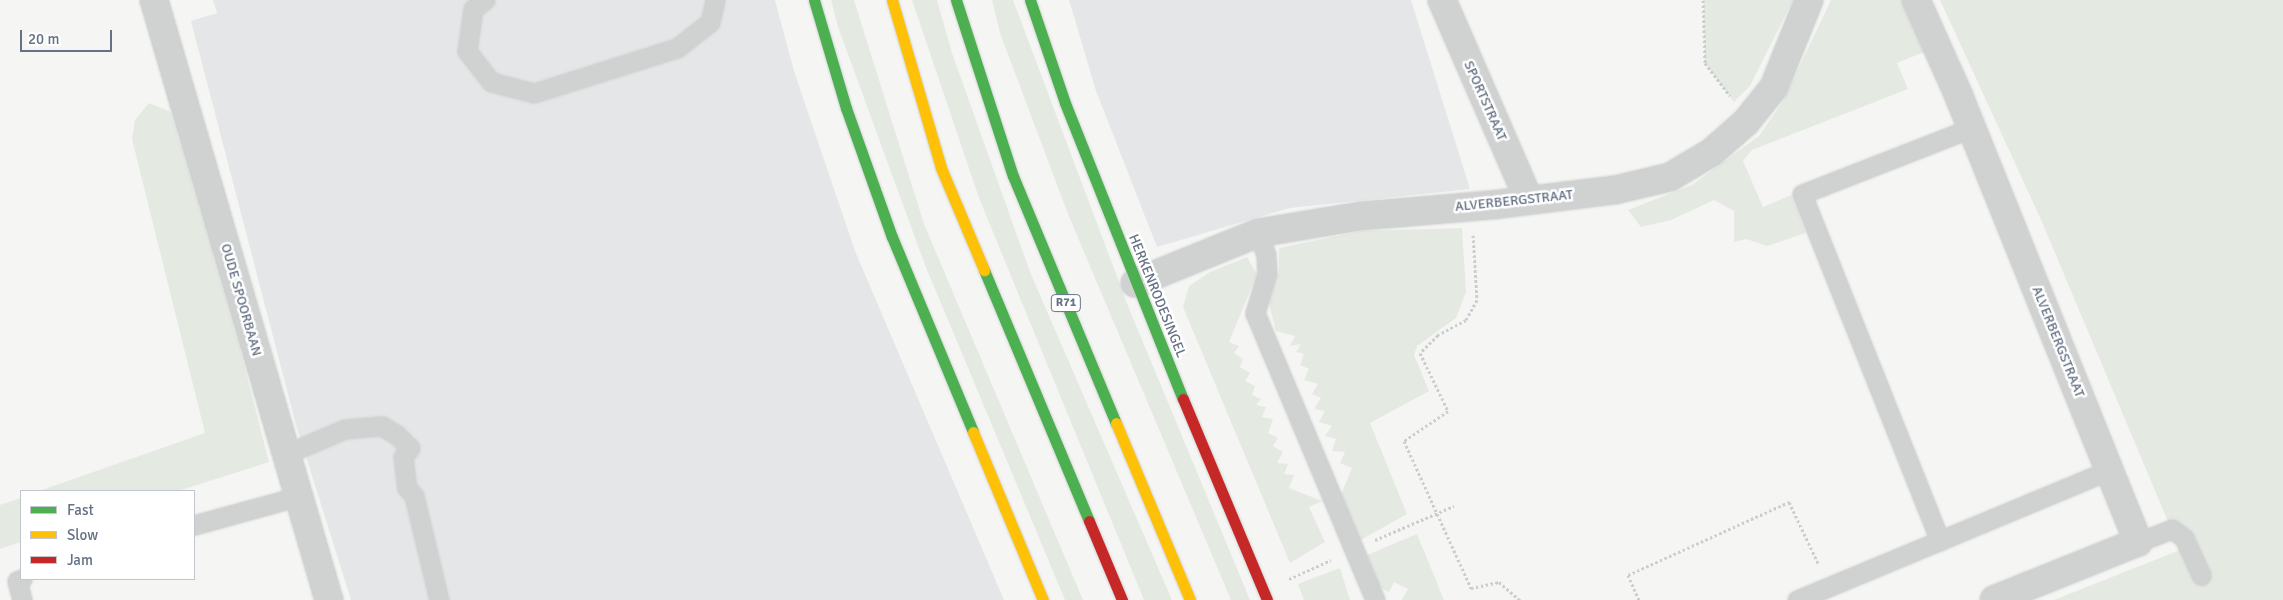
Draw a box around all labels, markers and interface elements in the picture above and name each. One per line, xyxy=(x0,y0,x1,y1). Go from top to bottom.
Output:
scale bar xyxy=(22,20,115,52)
text: 20 m xyxy=(28,30,59,48)
street label: SPORTSTRAAT xyxy=(1460,58,1510,144)
street label: ALVERBERGSTRAAT xyxy=(1454,186,1574,216)
street label: HERKENRODESINGEL xyxy=(1125,232,1189,360)
street label: OUDE SPOORBAAN xyxy=(217,242,265,358)
street label: ALVERBERGSTRAAT xyxy=(2028,284,2088,400)
road number: R71 xyxy=(1050,294,1082,312)
legend xyxy=(20,490,195,580)
text: Fast xyxy=(67,501,94,519)
text: Slow xyxy=(67,526,98,544)
text: Jam xyxy=(67,551,93,569)

